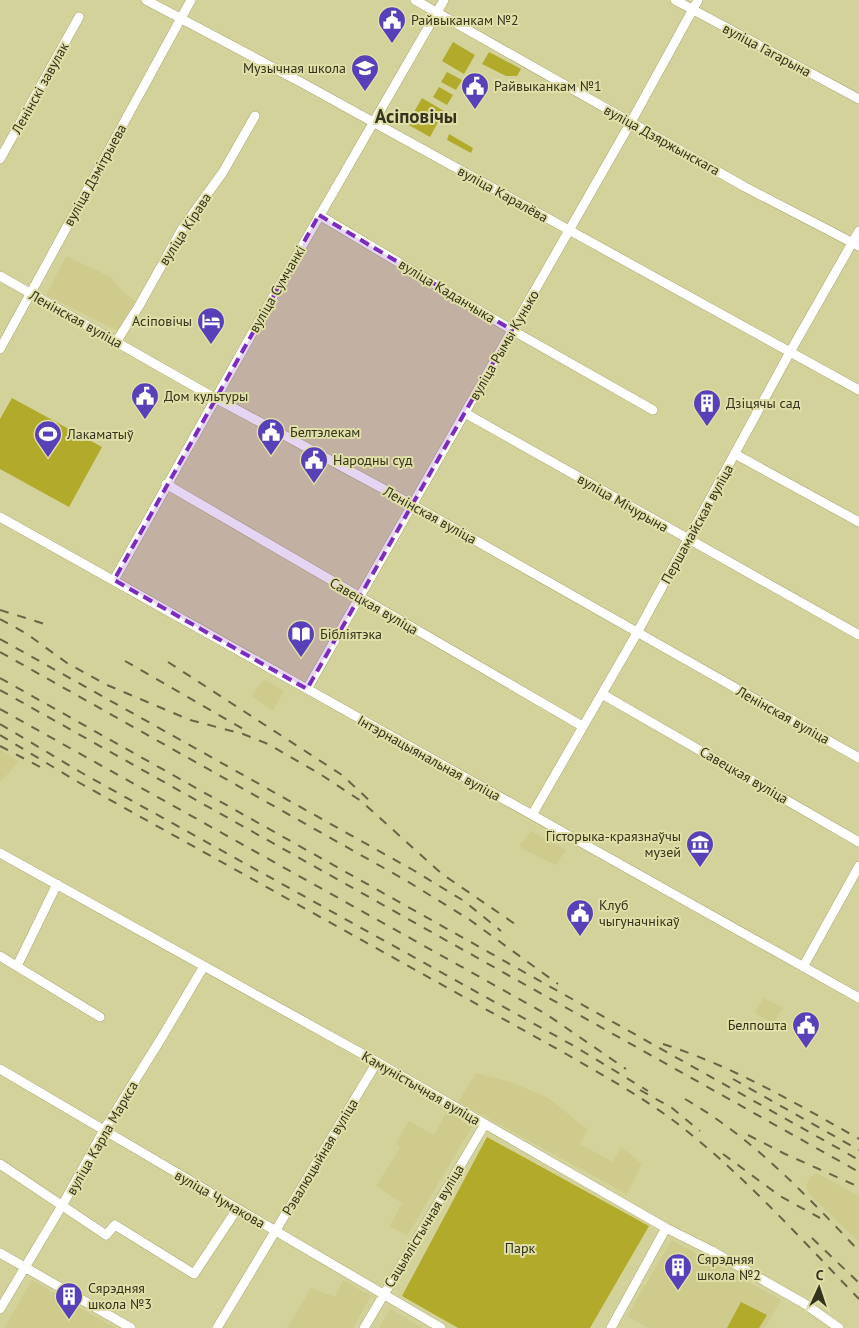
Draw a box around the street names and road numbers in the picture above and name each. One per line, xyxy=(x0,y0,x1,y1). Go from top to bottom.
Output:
street label: вуліца Гагарына xyxy=(720,19,814,81)
street label: Ленінскі завулак xyxy=(7,39,73,138)
street label: вуліца Дзяржынскага xyxy=(601,101,723,179)
street label: вуліца Дзмітрыева xyxy=(60,121,130,229)
street label: вуліца Каралёва xyxy=(455,162,551,226)
street label: вуліца Кірава xyxy=(155,189,215,269)
street label: вуліца Сумчанкі xyxy=(245,242,309,336)
street label: вуліца Каданчыка xyxy=(395,255,499,327)
street label: Ленінская вуліца xyxy=(25,285,126,352)
street label: вуліца Рымы Кунько xyxy=(465,287,543,403)
street label: Першамайская вуліца xyxy=(657,461,737,587)
street label: вуліца Мічурына xyxy=(574,470,672,536)
street label: Ленінская вуліца xyxy=(379,481,480,548)
street label: Савецкая вуліца xyxy=(326,573,422,639)
street label: Ленінская вуліца xyxy=(732,681,833,748)
street label: Інтэрнацыянальная вуліца xyxy=(354,711,504,805)
street label: Савецкая вуліца xyxy=(696,742,792,808)
street label: Камуністычная вуліца xyxy=(359,1047,483,1129)
street label: вуліца Карла Маркса xyxy=(62,1078,142,1198)
street label: Рэвалюцыйная вуліца xyxy=(278,1095,362,1219)
street label: Сацыялістычная вуліца xyxy=(380,1161,468,1291)
street label: вуліца Чумакова xyxy=(172,1166,268,1232)

